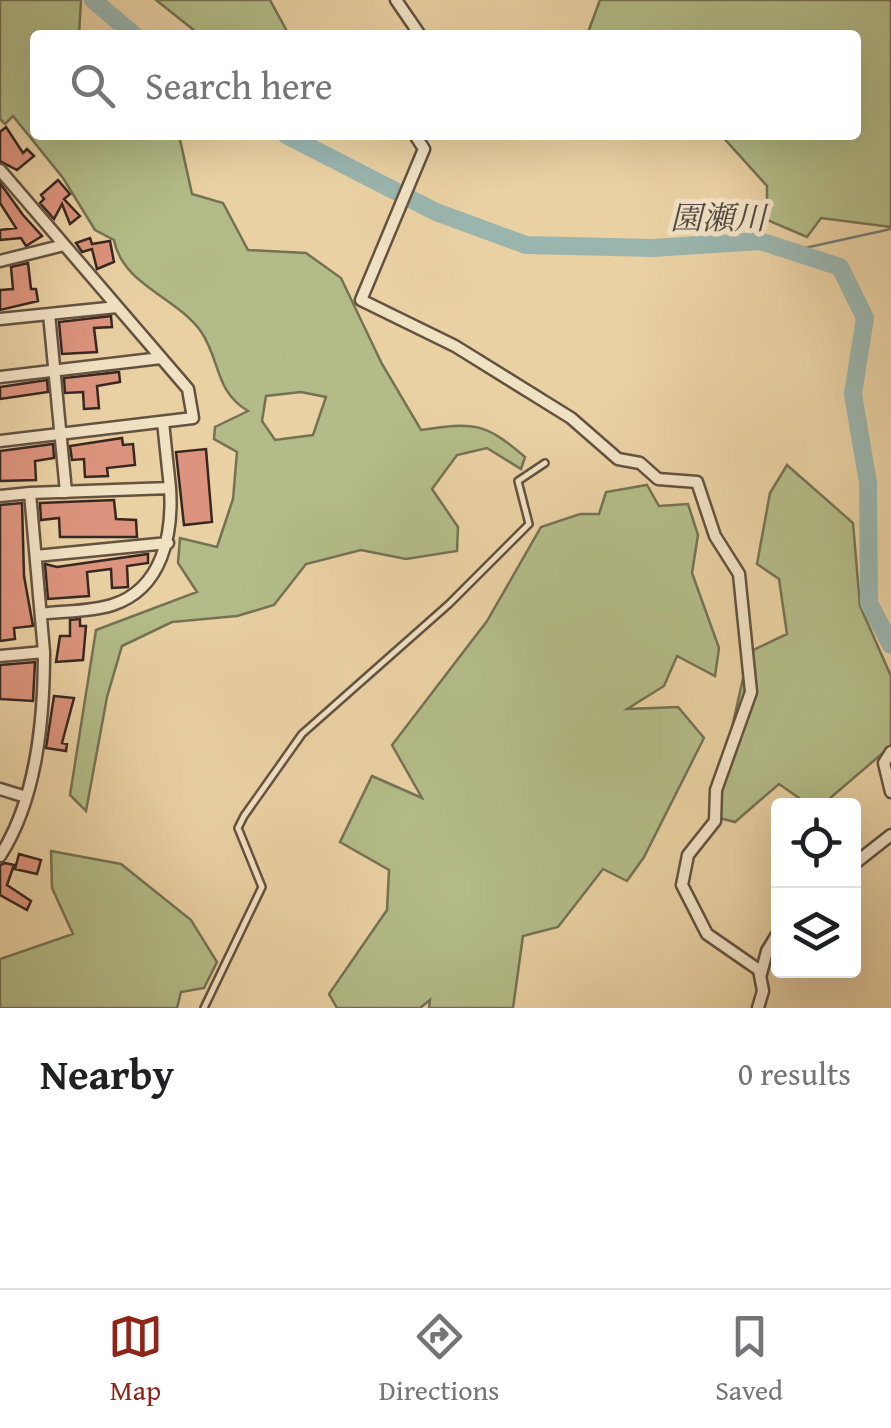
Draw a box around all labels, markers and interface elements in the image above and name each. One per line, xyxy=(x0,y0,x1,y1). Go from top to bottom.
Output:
search box xyxy=(30,30,861,140)
text: Search here xyxy=(145,57,333,113)
icon: search xyxy=(65,58,120,113)
water label: 園瀬川 xyxy=(670,194,769,241)
map controls xyxy=(771,798,861,978)
button: locate xyxy=(771,798,861,888)
button: layers xyxy=(771,888,861,978)
text: Nearby xyxy=(40,1043,174,1104)
text: 0 results xyxy=(738,1050,851,1097)
tab: Map xyxy=(108,1309,163,1410)
tab: Directions xyxy=(379,1309,499,1410)
tab: Saved xyxy=(715,1309,783,1410)

